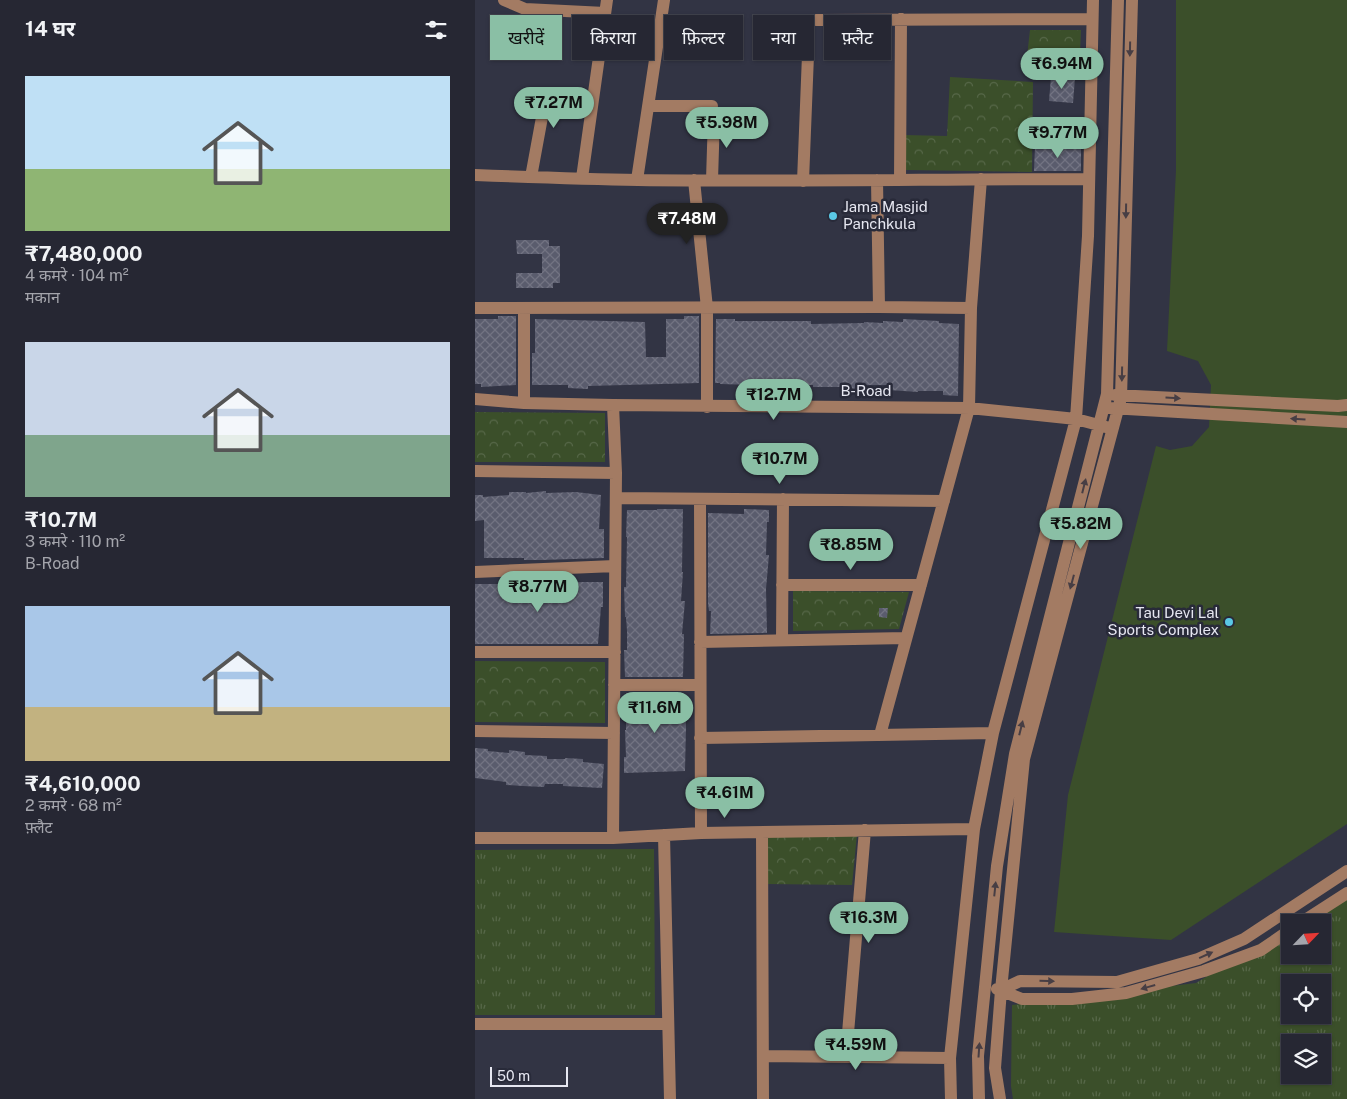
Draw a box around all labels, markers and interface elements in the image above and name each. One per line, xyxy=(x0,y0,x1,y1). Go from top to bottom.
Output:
chip: खरीदें xyxy=(490,15,562,60)
chip: किराया xyxy=(572,15,654,60)
chip: फ़िल्टर xyxy=(664,15,743,60)
chip: नया xyxy=(753,15,814,60)
chip: फ़्लैट xyxy=(824,15,891,60)
text: 14 घर xyxy=(25,16,75,41)
icon: filters xyxy=(422,16,450,44)
one-way arrow xyxy=(1126,41,1134,57)
pin: ₹6.94M xyxy=(1021,48,1103,90)
text: ₹6.94M xyxy=(1032,54,1092,73)
pin: ₹7.27M xyxy=(513,86,595,129)
text: ₹7.27M xyxy=(525,93,583,112)
pin: ₹5.98M xyxy=(686,106,768,149)
icon: home xyxy=(193,108,283,198)
text: ₹5.98M xyxy=(696,113,758,132)
pin: ₹9.77M xyxy=(1017,116,1099,159)
text: ₹9.77M xyxy=(1029,123,1087,142)
place label: Jama Masjid Panchkula xyxy=(843,198,928,232)
pin: ₹7.48M xyxy=(646,202,728,245)
one-way arrow xyxy=(1122,203,1130,219)
text: ₹7.48M xyxy=(658,209,716,228)
marker: Jama Masjid Panchkula xyxy=(827,210,839,222)
text: ₹7,480,000 xyxy=(25,241,143,266)
text: 4 कमरे · 104 m² xyxy=(25,266,129,285)
text: मकान xyxy=(25,288,60,307)
one-way arrow xyxy=(1118,366,1126,382)
icon: home xyxy=(193,375,283,465)
pin: ₹12.7M xyxy=(733,378,815,421)
street label: B-Road xyxy=(840,382,892,399)
text: ₹12.7M xyxy=(747,385,802,404)
one-way arrow xyxy=(1166,394,1182,402)
one-way arrow xyxy=(1290,414,1306,422)
pin: ₹10.7M xyxy=(739,442,821,485)
text: ₹10.7M xyxy=(752,449,808,468)
one-way arrow xyxy=(1080,479,1088,494)
text: ₹10.7M xyxy=(25,507,97,532)
pin: ₹5.82M xyxy=(1040,508,1122,550)
text: ₹5.82M xyxy=(1051,514,1111,533)
pin: ₹8.85M xyxy=(810,528,892,571)
text: 3 कमरे · 110 m² xyxy=(25,532,125,551)
text: ₹8.85M xyxy=(820,535,882,554)
text: B-Road xyxy=(25,554,80,573)
pin: ₹8.77M xyxy=(497,570,579,613)
one-way arrow xyxy=(1067,575,1075,590)
text: ₹8.77M xyxy=(509,577,567,596)
place label: Tau Devi Lal Sports Complex xyxy=(1108,604,1219,638)
marker: Tau Devi Lal Sports Complex xyxy=(1223,616,1235,628)
icon: home xyxy=(193,638,283,728)
pin: ₹11.6M xyxy=(614,692,696,734)
text: ₹11.6M xyxy=(628,698,682,717)
one-way arrow xyxy=(1017,721,1025,736)
text: ₹4,610,000 xyxy=(25,771,141,796)
pin: ₹4.61M xyxy=(684,776,766,819)
text: ₹4.61M xyxy=(696,783,754,802)
text: 2 कमरे · 68 m² xyxy=(25,796,122,815)
text: फ़्लैट xyxy=(25,818,53,837)
one-way arrow xyxy=(991,880,999,896)
pin: ₹16.3M xyxy=(828,902,910,944)
text: ₹16.3M xyxy=(840,908,898,927)
north arrow xyxy=(1281,914,1331,964)
map controls xyxy=(1281,914,1331,1084)
one-way arrow xyxy=(1199,951,1213,959)
button: locate xyxy=(1281,974,1331,1024)
one-way arrow xyxy=(1040,977,1056,985)
one-way arrow xyxy=(1141,983,1156,991)
pin: ₹4.59M xyxy=(815,1028,897,1071)
button: layers xyxy=(1281,1034,1331,1084)
text: ₹4.59M xyxy=(825,1035,887,1054)
one-way arrow xyxy=(975,1042,983,1058)
scale bar xyxy=(490,1064,567,1087)
text: 50 m xyxy=(497,1068,530,1084)

